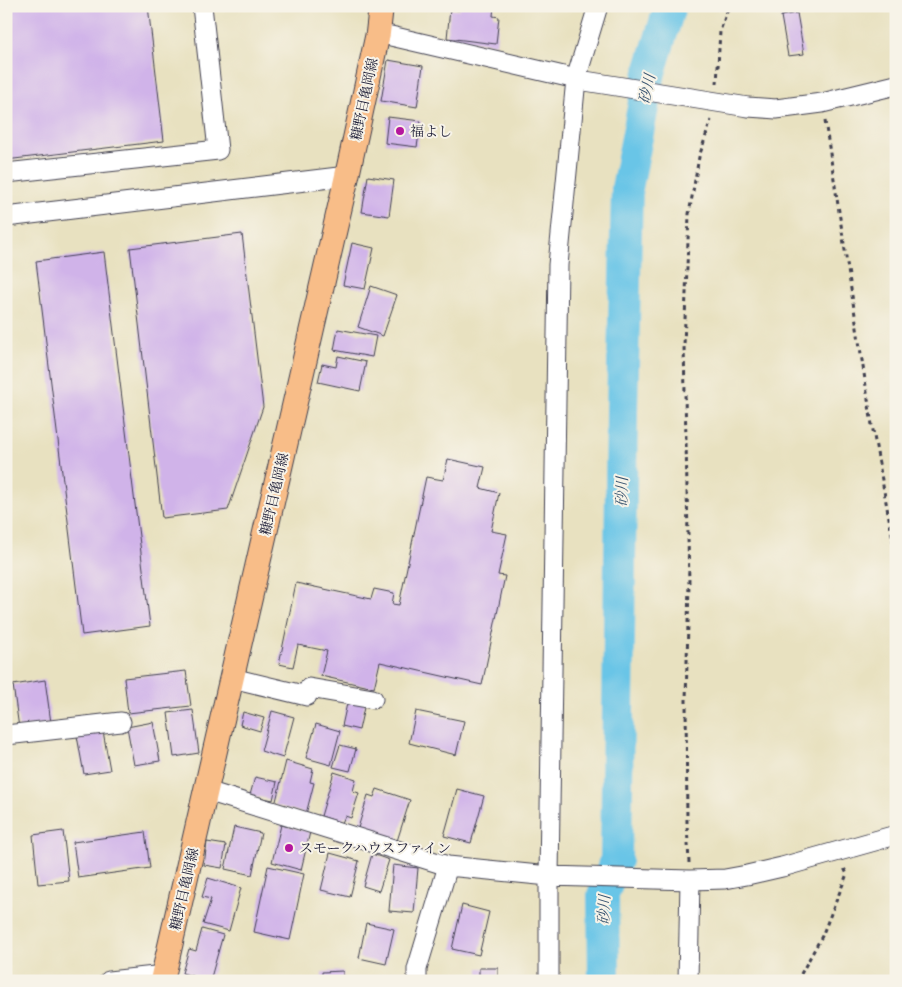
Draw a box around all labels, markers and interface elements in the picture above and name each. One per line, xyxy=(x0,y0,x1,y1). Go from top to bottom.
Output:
street label: 糠野目亀岡線 xyxy=(346,56,383,142)
water label: 砂川 xyxy=(634,70,660,106)
place label: 福よし xyxy=(410,122,452,141)
marker: 福よし xyxy=(394,125,406,137)
street label: 糠野目亀岡線 xyxy=(256,451,293,537)
water label: 砂川 xyxy=(612,475,632,507)
place label: スモークハウスファイン xyxy=(299,839,451,858)
marker: スモークハウスファイン xyxy=(283,842,295,854)
street label: 糠野目亀岡線 xyxy=(166,846,203,932)
water label: 砂川 xyxy=(593,893,615,926)

